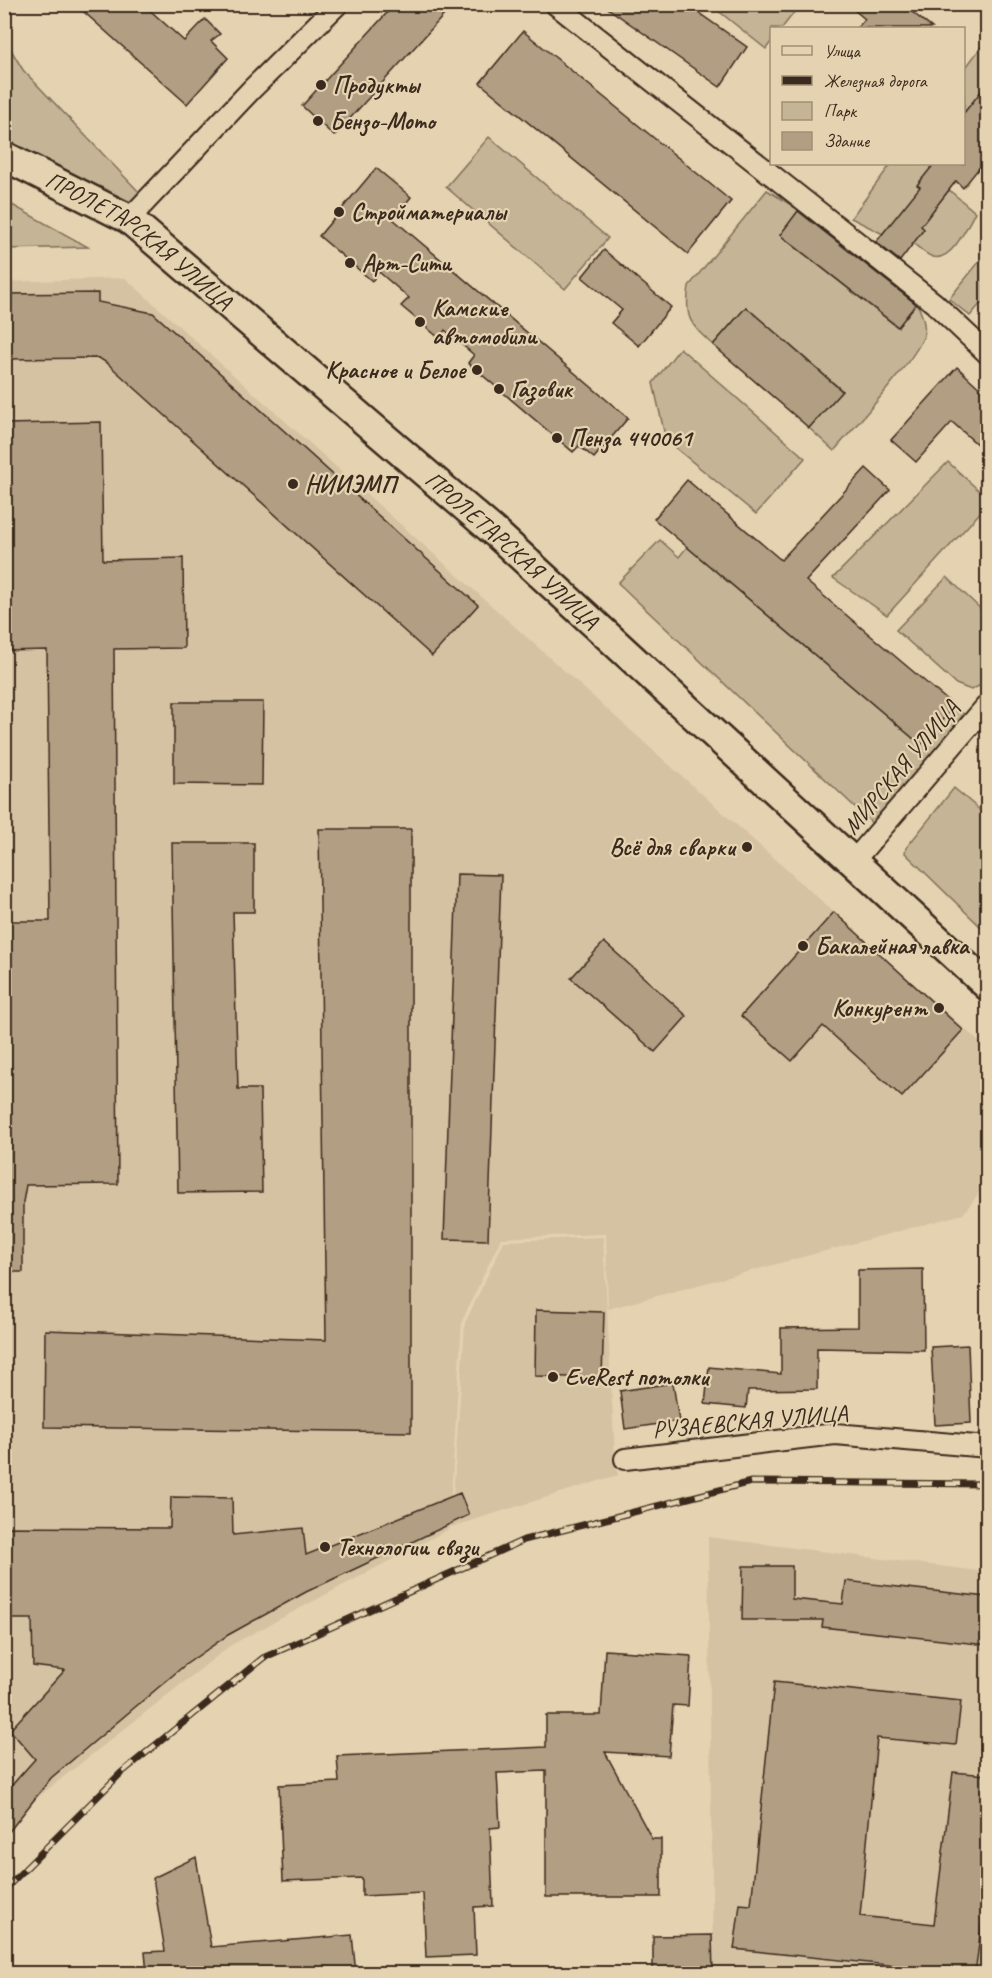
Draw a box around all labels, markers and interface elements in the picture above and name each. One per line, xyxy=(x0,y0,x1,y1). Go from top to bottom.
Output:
legend xyxy=(770,27,965,165)
text: Улица xyxy=(824,40,861,62)
place label: Продукты xyxy=(333,70,421,100)
text: Железная дорога xyxy=(824,70,928,93)
marker: Продукты xyxy=(314,78,328,92)
text: Парк xyxy=(824,100,858,122)
place label: Бензо-Мото xyxy=(330,106,437,137)
marker: Бензо-Мото xyxy=(311,114,325,128)
text: Здание xyxy=(824,130,870,152)
street label: ПРОЛЕТАРСКАЯ УЛИЦА xyxy=(41,164,239,317)
place label: Стройматериалы xyxy=(351,197,508,227)
marker: Стройматериалы xyxy=(332,205,346,219)
place label: Арт-Сити xyxy=(362,248,453,278)
marker: Арт-Сити xyxy=(343,256,357,270)
place label: Камские автомобили xyxy=(432,293,538,351)
marker: Камские автомобили xyxy=(413,315,427,329)
place label: Красное и Белое xyxy=(325,355,467,385)
marker: Красное и Белое xyxy=(470,363,484,377)
place label: Газовик xyxy=(511,374,574,405)
marker: Газовик xyxy=(492,382,506,396)
place label: Пенза 440061 xyxy=(569,423,695,454)
marker: Пенза 440061 xyxy=(550,431,564,445)
street label: ПРОЛЕТАРСКАЯ УЛИЦА xyxy=(419,464,606,636)
place label: НИИЭМП xyxy=(305,469,400,499)
marker: НИИЭМП xyxy=(286,477,300,491)
street label: МИРСКАЯ УЛИЦА xyxy=(836,693,966,840)
place label: Всё для сварки xyxy=(610,832,738,862)
marker: Всё для сварки xyxy=(740,840,754,854)
place label: Бакалейная лавка xyxy=(815,931,971,961)
marker: Бакалейная лавка xyxy=(796,939,810,953)
place label: Конкурент xyxy=(832,993,928,1023)
marker: Конкурент xyxy=(932,1001,946,1015)
place label: EveRest потолки xyxy=(565,1362,711,1392)
marker: EveRest потолки xyxy=(546,1370,560,1384)
street label: РУЗАЕВСКАЯ УЛИЦА xyxy=(651,1397,850,1444)
place label: Технологии связи xyxy=(337,1532,480,1563)
marker: Технологии связи xyxy=(318,1540,332,1554)

